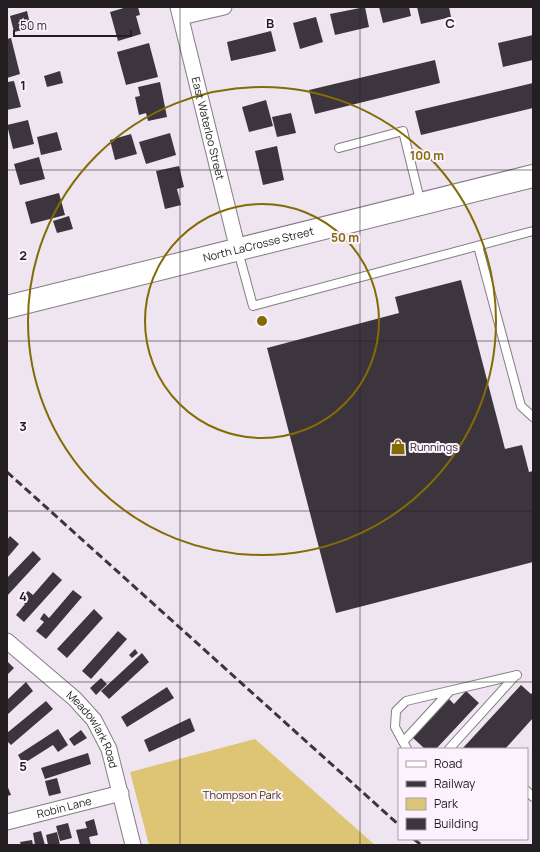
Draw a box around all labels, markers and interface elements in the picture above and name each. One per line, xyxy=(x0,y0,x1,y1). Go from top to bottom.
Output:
scale bar xyxy=(14,12,131,38)
text: B xyxy=(266,14,274,32)
text: C xyxy=(445,14,455,32)
text: 50 m xyxy=(20,17,47,34)
street label: East Waterloo Street xyxy=(189,75,228,181)
text: 1 xyxy=(20,76,26,94)
text: 100 m xyxy=(410,147,444,164)
street label: North LaCrosse Street xyxy=(201,223,315,265)
text: 50 m xyxy=(331,229,359,246)
text: 2 xyxy=(19,246,27,264)
centre of rings xyxy=(255,314,269,328)
text: 3 xyxy=(19,417,27,435)
shop icon: Runnings xyxy=(389,438,407,456)
place label: Runnings xyxy=(410,439,458,454)
text: 4 xyxy=(19,587,27,605)
street label: Meadowlark Road xyxy=(64,687,121,769)
legend xyxy=(398,748,528,840)
text: Road xyxy=(434,755,462,772)
text: 5 xyxy=(19,757,27,775)
text: Railway xyxy=(434,775,476,792)
park label: Thompson Park xyxy=(203,787,282,802)
street label: Robin Lane xyxy=(35,793,94,821)
text: Park xyxy=(434,795,459,812)
text: Building xyxy=(434,815,478,832)

